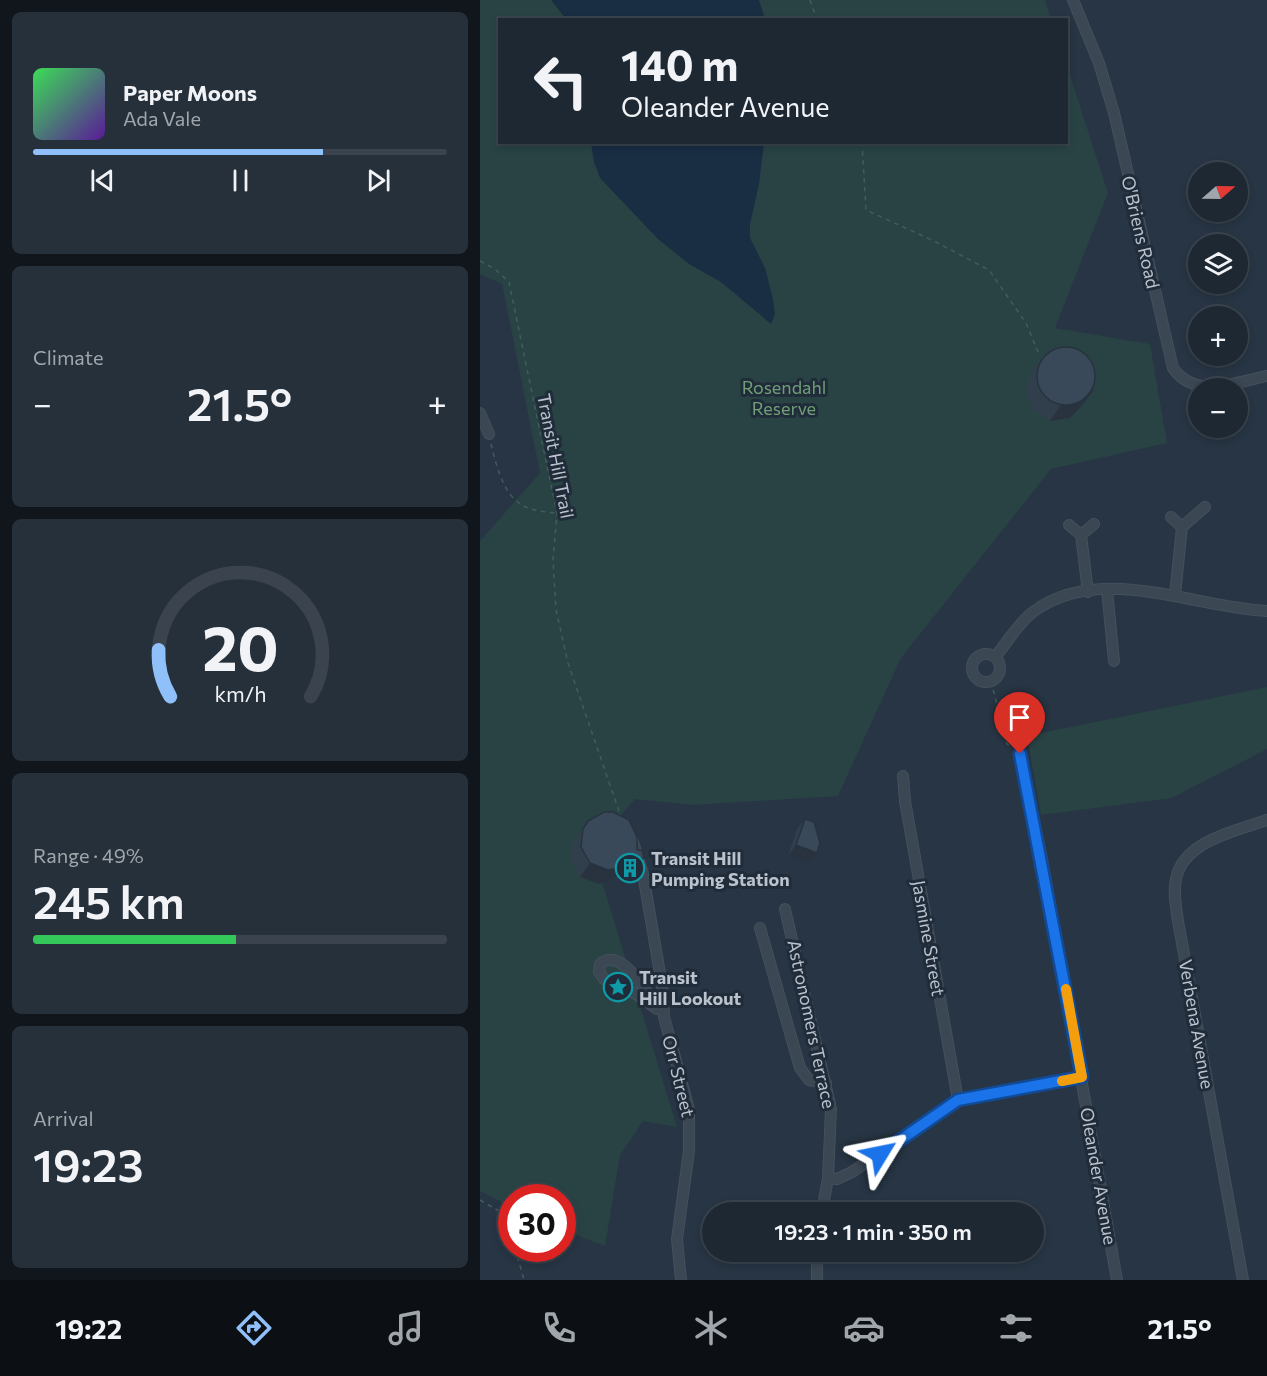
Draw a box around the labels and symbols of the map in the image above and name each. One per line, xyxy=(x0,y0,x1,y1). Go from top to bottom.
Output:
north arrow xyxy=(1188,162,1248,222)
street label: O'Briens Road xyxy=(1117,173,1165,291)
park label: Rosendahl Reserve xyxy=(742,376,826,419)
street label: Transit Hill Trail xyxy=(533,392,579,520)
pin xyxy=(994,692,1045,754)
place label: Transit Hill Pumping Station xyxy=(651,847,790,890)
building icon: Transit Hill Pumping Station xyxy=(614,852,646,884)
street label: Jasmine Street xyxy=(908,878,950,998)
street label: Astronomers Terrace xyxy=(783,938,841,1110)
street label: Verbena Avenue xyxy=(1175,958,1219,1090)
place label: Transit Hill Lookout xyxy=(639,966,742,1009)
place icon: Transit Hill Lookout xyxy=(602,971,634,1003)
street label: Orr Street xyxy=(658,1033,700,1119)
street label: Oleander Avenue xyxy=(1076,1106,1122,1246)
position arrow xyxy=(848,1122,912,1186)
speed limit sign: 30 xyxy=(498,1184,576,1262)

